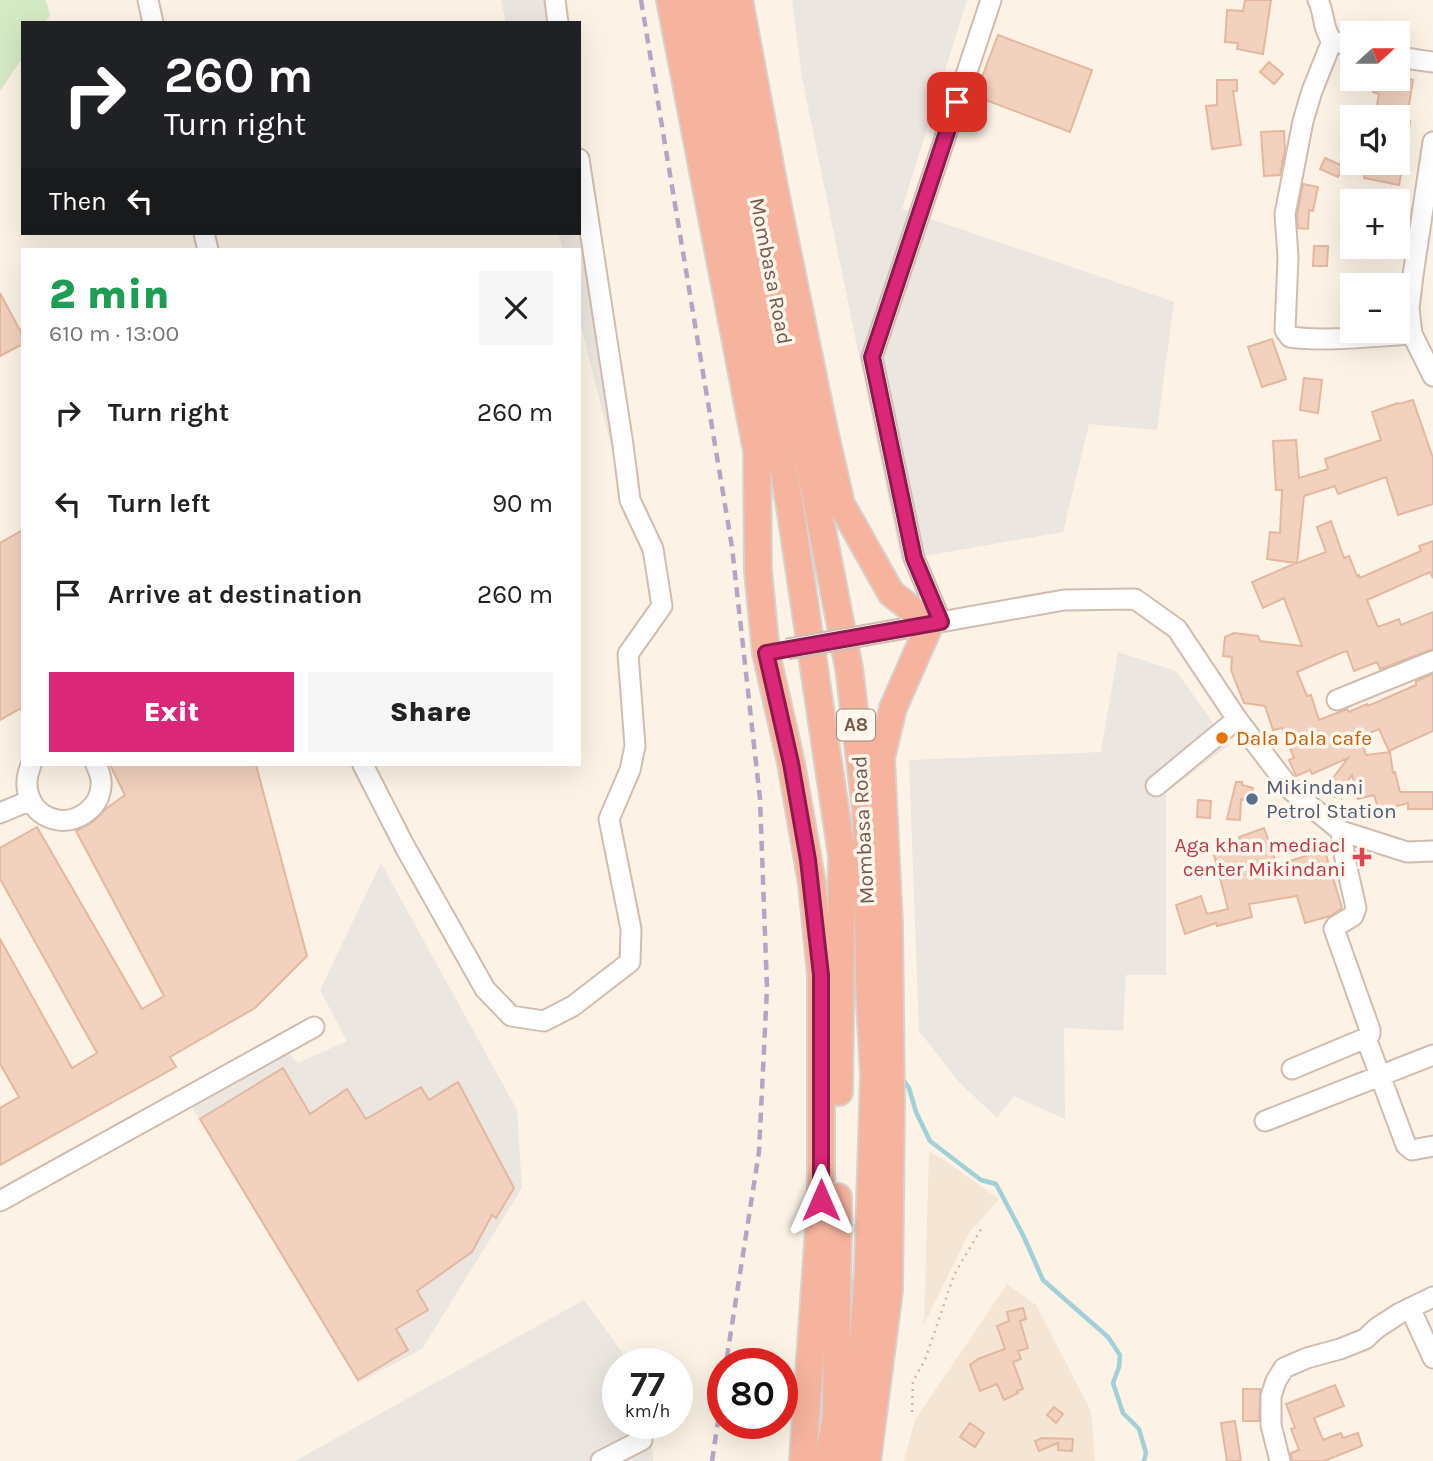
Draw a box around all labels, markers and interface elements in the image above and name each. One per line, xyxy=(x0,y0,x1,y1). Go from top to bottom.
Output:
north arrow xyxy=(1340,21,1410,91)
map controls xyxy=(1340,21,1410,343)
text: 260 m xyxy=(164,47,313,104)
icon: right xyxy=(49,49,140,140)
pin xyxy=(927,72,987,132)
icon: arrive xyxy=(938,83,976,121)
button: sound xyxy=(1340,105,1410,175)
text: Turn right xyxy=(164,106,306,143)
icon: left xyxy=(121,182,159,220)
text: Then xyxy=(49,186,107,217)
button: + xyxy=(1340,189,1410,259)
street label: Mombasa Road xyxy=(745,196,797,346)
text: 2 min xyxy=(49,269,169,319)
button: close xyxy=(479,271,553,345)
button: − xyxy=(1340,273,1410,343)
text: 610 m · 13:00 xyxy=(49,320,179,347)
icon: right xyxy=(49,394,87,432)
text: Turn right xyxy=(108,397,229,428)
text: 260 m xyxy=(477,397,553,428)
icon: left xyxy=(49,485,87,523)
text: Turn left xyxy=(108,488,210,519)
text: 90 m xyxy=(492,488,553,519)
icon: arrive xyxy=(49,576,87,614)
text: Arrive at destination xyxy=(108,579,362,610)
text: 260 m xyxy=(477,579,553,610)
button: Exit xyxy=(49,672,294,752)
button: Share xyxy=(308,672,553,752)
road number: A8 xyxy=(837,710,875,740)
place label: Dala Dala cafe xyxy=(1236,726,1372,750)
marker: Dala Dala cafe xyxy=(1214,730,1230,746)
street label: Mombasa Road xyxy=(847,755,879,905)
place label: Mikindani Petrol Station xyxy=(1266,775,1397,823)
marker: Mikindani Petrol Station xyxy=(1244,791,1260,807)
place label: Aga khan mediacl center Mikindani xyxy=(1174,833,1346,881)
marker: Aga khan mediacl center Mikindani xyxy=(1352,847,1372,867)
position arrow xyxy=(784,1163,858,1237)
speed limit sign: 80 xyxy=(707,1348,798,1439)
text: 77 xyxy=(630,1364,665,1405)
text: km/h xyxy=(625,1400,670,1422)

